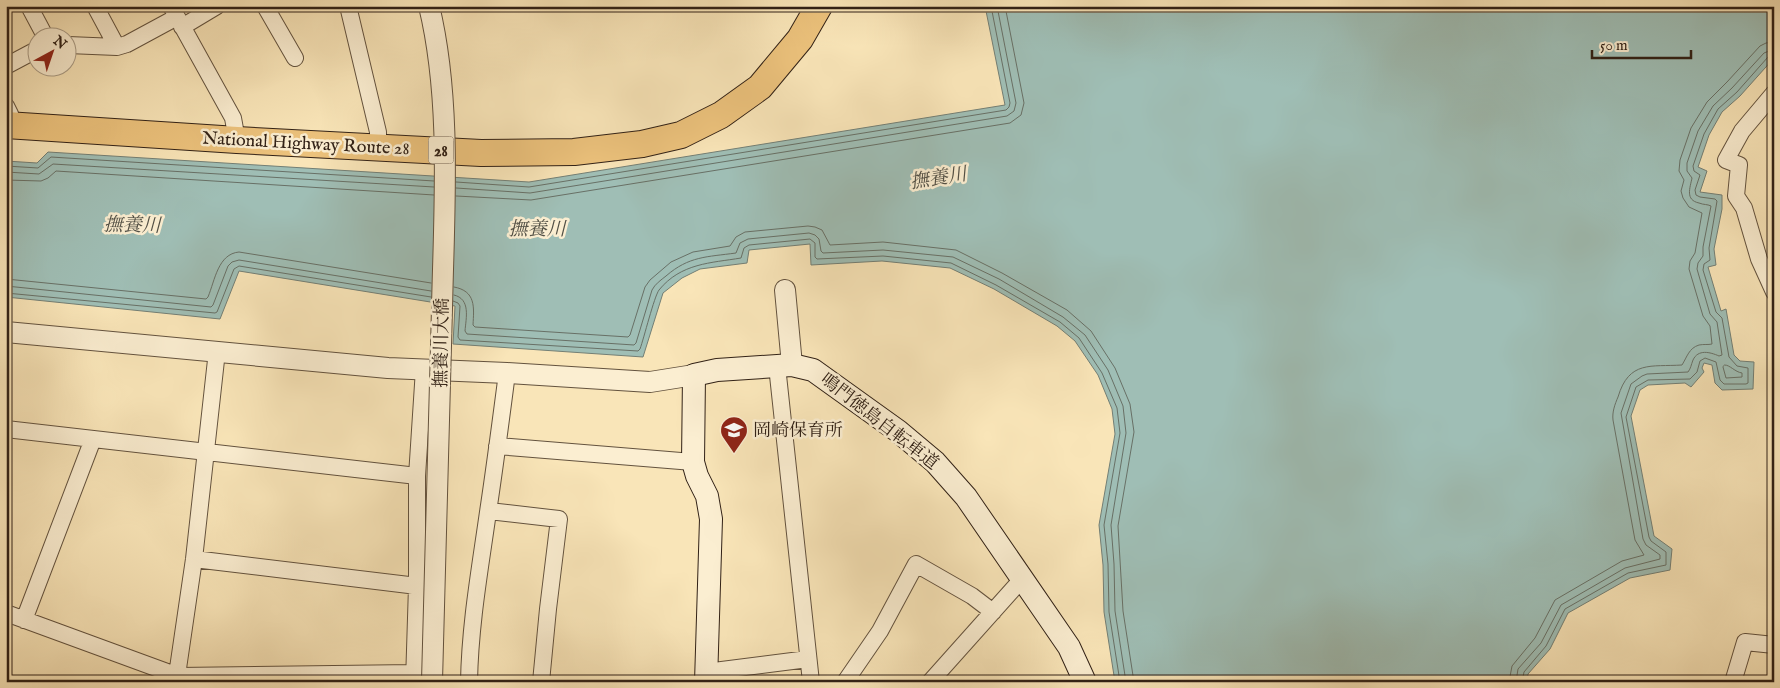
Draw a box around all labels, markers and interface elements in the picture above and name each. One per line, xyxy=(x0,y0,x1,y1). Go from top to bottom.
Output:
north arrow xyxy=(28,28,78,78)
scale bar xyxy=(1592,28,1691,60)
text: N xyxy=(49,31,70,54)
text: 50 m xyxy=(1600,36,1628,55)
street label: National Highway Route 28 xyxy=(202,128,410,161)
road number: 28 xyxy=(428,136,454,164)
water label: 撫養川 xyxy=(908,162,970,195)
water label: 撫養川 xyxy=(103,214,163,239)
water label: 撫養川 xyxy=(508,218,567,242)
street label: 撫養川大橋 xyxy=(430,298,455,388)
street label: 鳴門徳島自転車道 xyxy=(815,369,943,476)
school or university icon: 岡崎保育所 xyxy=(719,415,749,454)
place label: 岡崎保育所 xyxy=(753,420,843,443)

